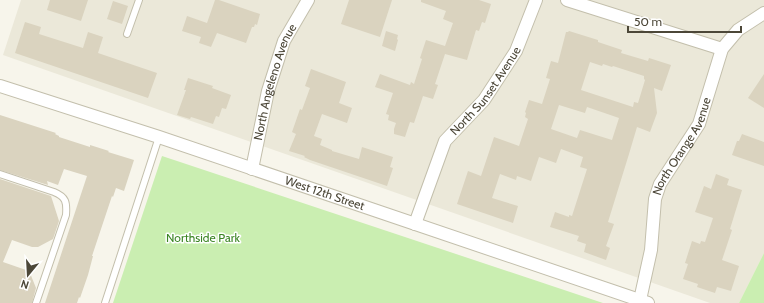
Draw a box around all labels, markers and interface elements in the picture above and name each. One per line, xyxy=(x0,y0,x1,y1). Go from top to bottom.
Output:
scale bar xyxy=(628,8,741,34)
text: 50 m xyxy=(634,14,662,29)
street label: North Angeleno Avenue xyxy=(250,21,299,142)
street label: North Sunset Avenue xyxy=(447,45,524,138)
street label: North Orange Avenue xyxy=(649,95,714,197)
street label: West 12th Street xyxy=(283,172,367,213)
park label: Northside Park xyxy=(166,230,241,245)
north arrow xyxy=(8,255,48,295)
text: N xyxy=(19,277,31,292)

